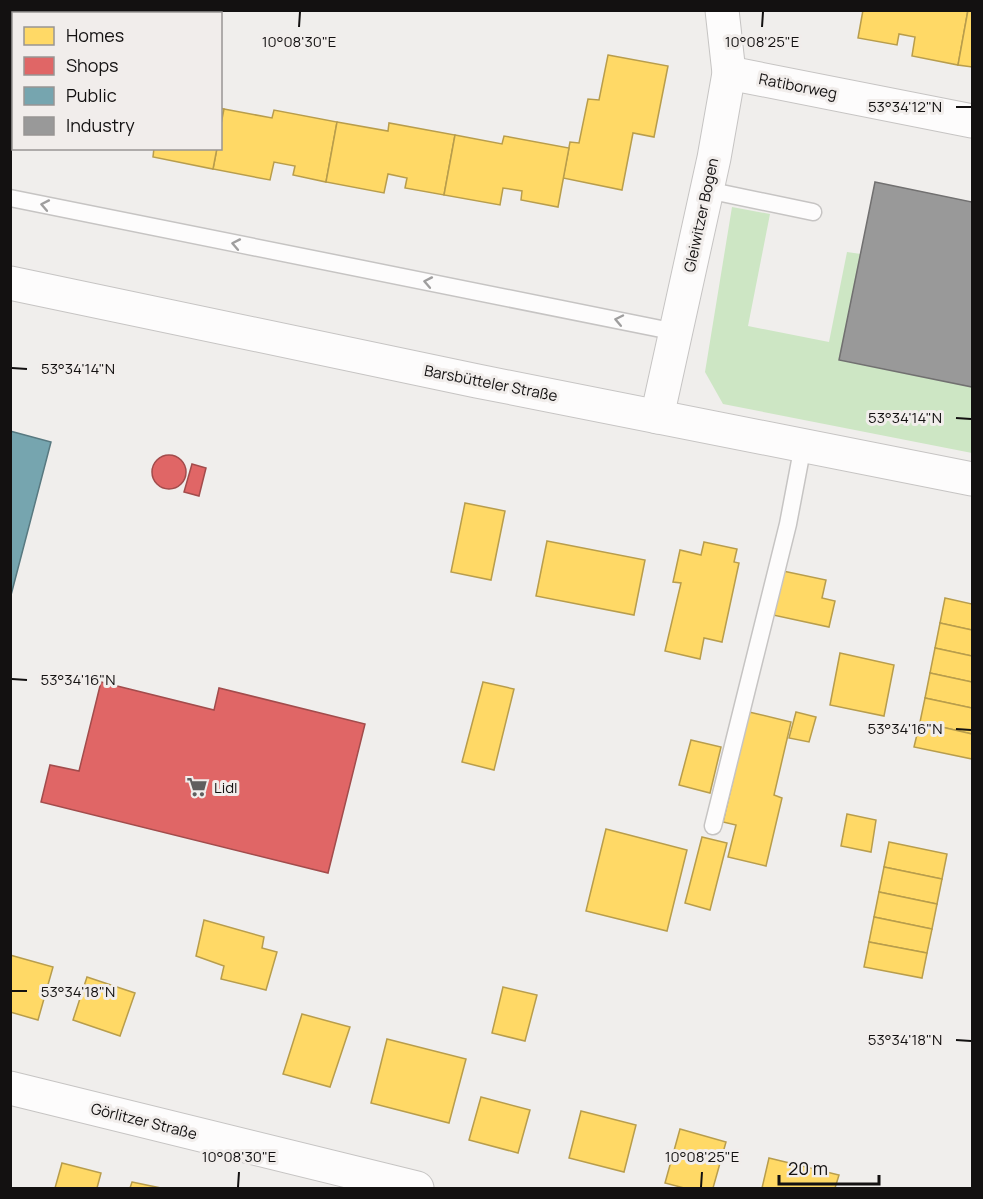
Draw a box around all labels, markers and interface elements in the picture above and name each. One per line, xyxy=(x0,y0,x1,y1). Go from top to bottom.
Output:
legend xyxy=(12,12,222,150)
text: Homes xyxy=(66,23,124,47)
text: 10°08'30"E xyxy=(262,31,336,52)
text: 10°08'25"E xyxy=(725,31,799,52)
text: Shops xyxy=(66,53,118,77)
street label: Ratiborweg xyxy=(757,68,839,104)
text: Public xyxy=(66,83,117,107)
text: 53°34'12"N xyxy=(868,96,942,117)
text: Industry xyxy=(66,113,135,137)
street label: Gleiwitzer Bogen xyxy=(679,156,723,274)
one-way arrow xyxy=(40,199,50,212)
one-way arrow xyxy=(232,238,242,251)
one-way arrow xyxy=(423,276,433,289)
one-way arrow xyxy=(614,314,624,327)
text: 53°34'14"N xyxy=(41,358,115,379)
street label: Barsbütteler Straße xyxy=(423,360,560,406)
text: 53°34'14"N xyxy=(868,407,942,428)
text: 53°34'16"N xyxy=(41,669,115,690)
text: 53°34'16"N xyxy=(868,718,942,739)
supermarket icon: Lidl xyxy=(185,775,209,799)
place label: Lidl xyxy=(214,777,238,798)
text: 53°34'18"N xyxy=(41,981,115,1002)
text: 53°34'18"N xyxy=(868,1029,942,1050)
street label: Görlitzer Straße xyxy=(89,1098,200,1144)
text: 10°08'30"E xyxy=(202,1146,276,1167)
text: 10°08'25"E xyxy=(665,1146,739,1167)
scale bar xyxy=(779,1148,880,1186)
text: 20 m xyxy=(788,1156,828,1180)

